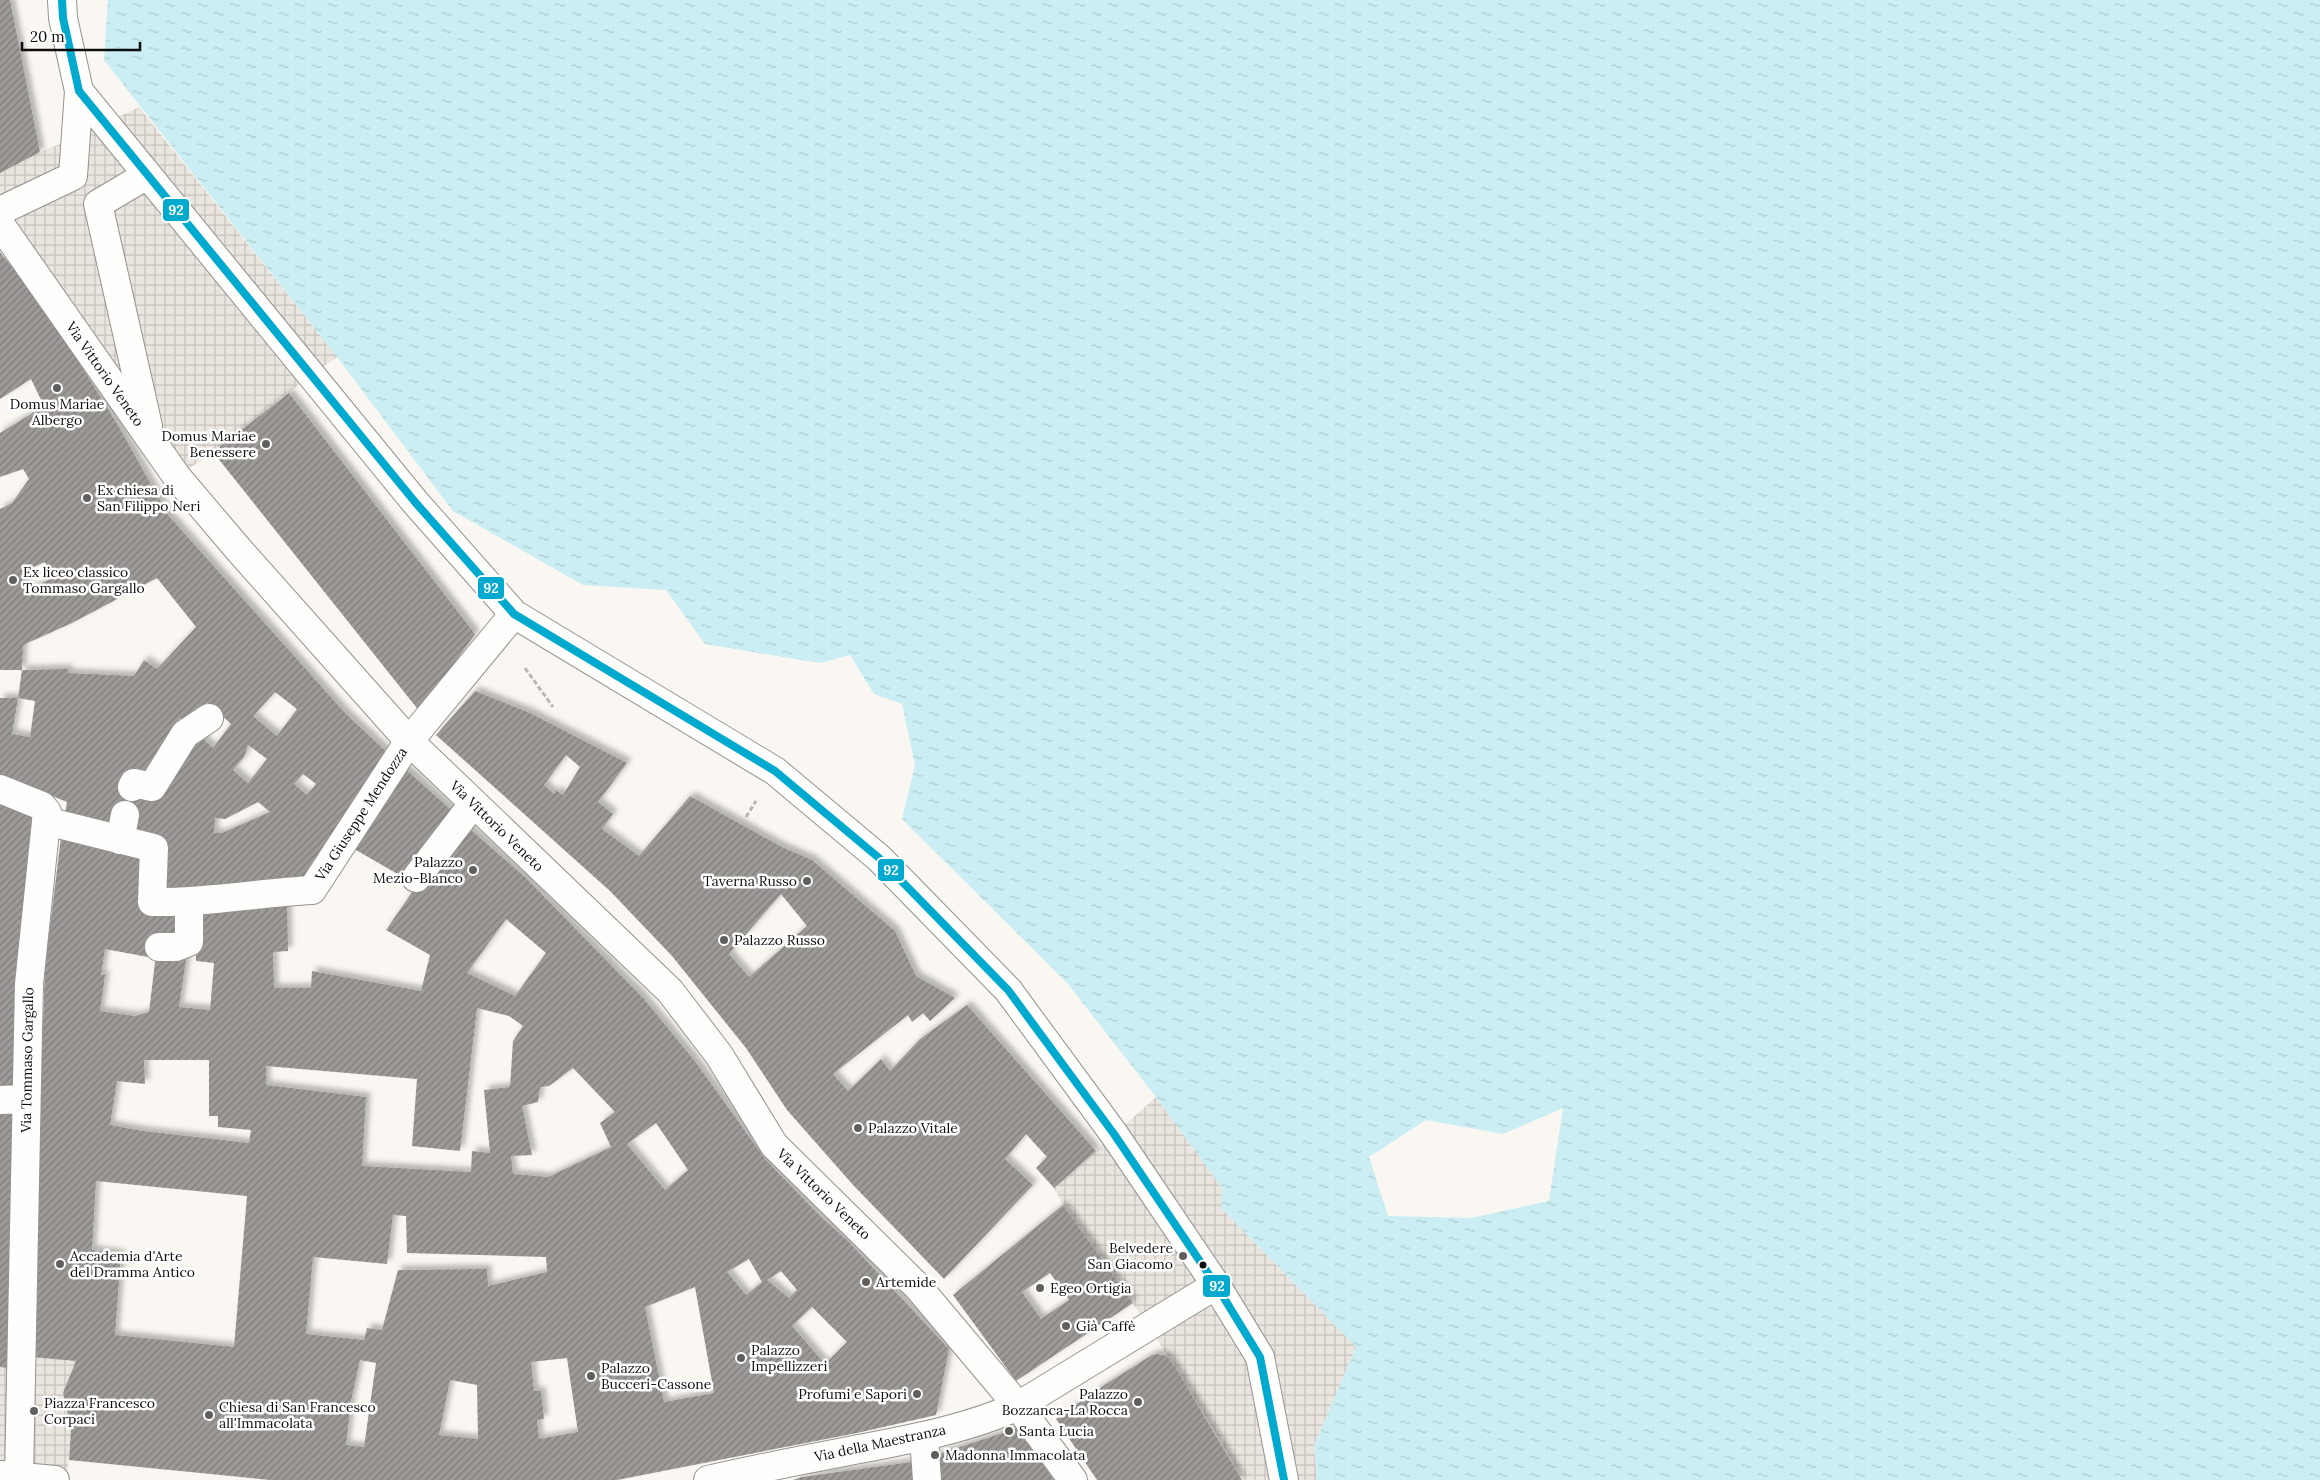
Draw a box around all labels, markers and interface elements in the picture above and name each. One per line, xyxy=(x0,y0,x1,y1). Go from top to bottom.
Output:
scale bar xyxy=(22,20,140,52)
text: 20 m xyxy=(30,27,65,46)
line badge: 92 xyxy=(162,198,190,222)
text: 92 xyxy=(168,201,184,219)
street label: Via Vittorio Veneto xyxy=(62,317,148,430)
marker: Domus Mariae Albergo xyxy=(51,382,63,394)
place label: Domus Mariae Albergo xyxy=(10,395,105,429)
place label: Domus Mariae Benessere xyxy=(161,427,256,461)
marker: Domus Mariae Benessere xyxy=(260,438,272,450)
place label: Ex chiesa di San Filippo Neri xyxy=(97,481,200,515)
marker: Ex chiesa di San Filippo Neri xyxy=(81,492,93,504)
place label: Ex liceo classico Tommaso Gargallo xyxy=(23,563,145,597)
marker: Ex liceo classico Tommaso Gargallo xyxy=(7,574,19,586)
line badge: 92 xyxy=(477,576,505,600)
text: 92 xyxy=(483,579,499,597)
street label: Via Giuseppe Mendozza xyxy=(311,744,411,885)
street label: Via Vittorio Veneto xyxy=(446,776,548,875)
place label: Palazzo Mezio-Blanco xyxy=(373,853,463,887)
line badge: 92 xyxy=(877,858,905,882)
text: 92 xyxy=(883,861,899,879)
marker: Palazzo Mezio-Blanco xyxy=(467,864,479,876)
place label: Taverna Russo xyxy=(703,872,797,890)
marker: Taverna Russo xyxy=(801,875,813,887)
place label: Palazzo Russo xyxy=(734,931,825,949)
marker: Palazzo Russo xyxy=(718,934,730,946)
street label: Via Tommaso Gargallo xyxy=(17,987,37,1134)
place label: Palazzo Vitale xyxy=(868,1119,958,1137)
marker: Palazzo Vitale xyxy=(852,1122,864,1134)
street label: Via Vittorio Veneto xyxy=(773,1144,875,1243)
place label: Belvedere San Giacomo xyxy=(1088,1239,1173,1273)
place label: Accademia d'Arte del Dramma Antico xyxy=(69,1247,195,1281)
marker: Belvedere San Giacomo xyxy=(1177,1250,1189,1262)
marker: Accademia d'Arte del Dramma Antico xyxy=(54,1258,66,1270)
unlabelled marker xyxy=(1198,1260,1208,1270)
place label: Artemide xyxy=(875,1273,937,1291)
line badge: 92 xyxy=(1202,1274,1231,1298)
marker: Artemide xyxy=(860,1276,872,1288)
text: 92 xyxy=(1209,1277,1225,1295)
place label: Egeo Ortigia xyxy=(1050,1279,1132,1297)
marker: Egeo Ortigia xyxy=(1034,1282,1046,1294)
place label: Già Caffè xyxy=(1076,1317,1136,1335)
marker: Già Caffè xyxy=(1060,1320,1072,1332)
place label: Palazzo Impellizzeri xyxy=(751,1341,827,1375)
marker: Palazzo Impellizzeri xyxy=(735,1352,747,1364)
place label: Palazzo Bucceri-Cassone xyxy=(601,1359,712,1393)
marker: Palazzo Bucceri-Cassone xyxy=(585,1370,597,1382)
place label: Profumi e Sapori xyxy=(798,1385,907,1403)
place label: Palazzo Bozzanca-La Rocca xyxy=(1002,1385,1128,1419)
marker: Profumi e Sapori xyxy=(911,1388,923,1400)
place label: Piazza Francesco Corpaci xyxy=(44,1394,155,1428)
marker: Palazzo Bozzanca-La Rocca xyxy=(1132,1396,1144,1408)
place label: Chiesa di San Francesco all'Immacolata xyxy=(219,1398,376,1432)
marker: Piazza Francesco Corpaci xyxy=(28,1405,40,1417)
marker: Chiesa di San Francesco all'Immacolata xyxy=(203,1409,215,1421)
street label: Via della Maestranza xyxy=(812,1420,947,1466)
place label: Santa Lucia xyxy=(1019,1422,1094,1440)
marker: Santa Lucia xyxy=(1003,1425,1015,1437)
place label: Madonna Immacolata xyxy=(945,1446,1086,1464)
marker: Madonna Immacolata xyxy=(929,1449,941,1461)

